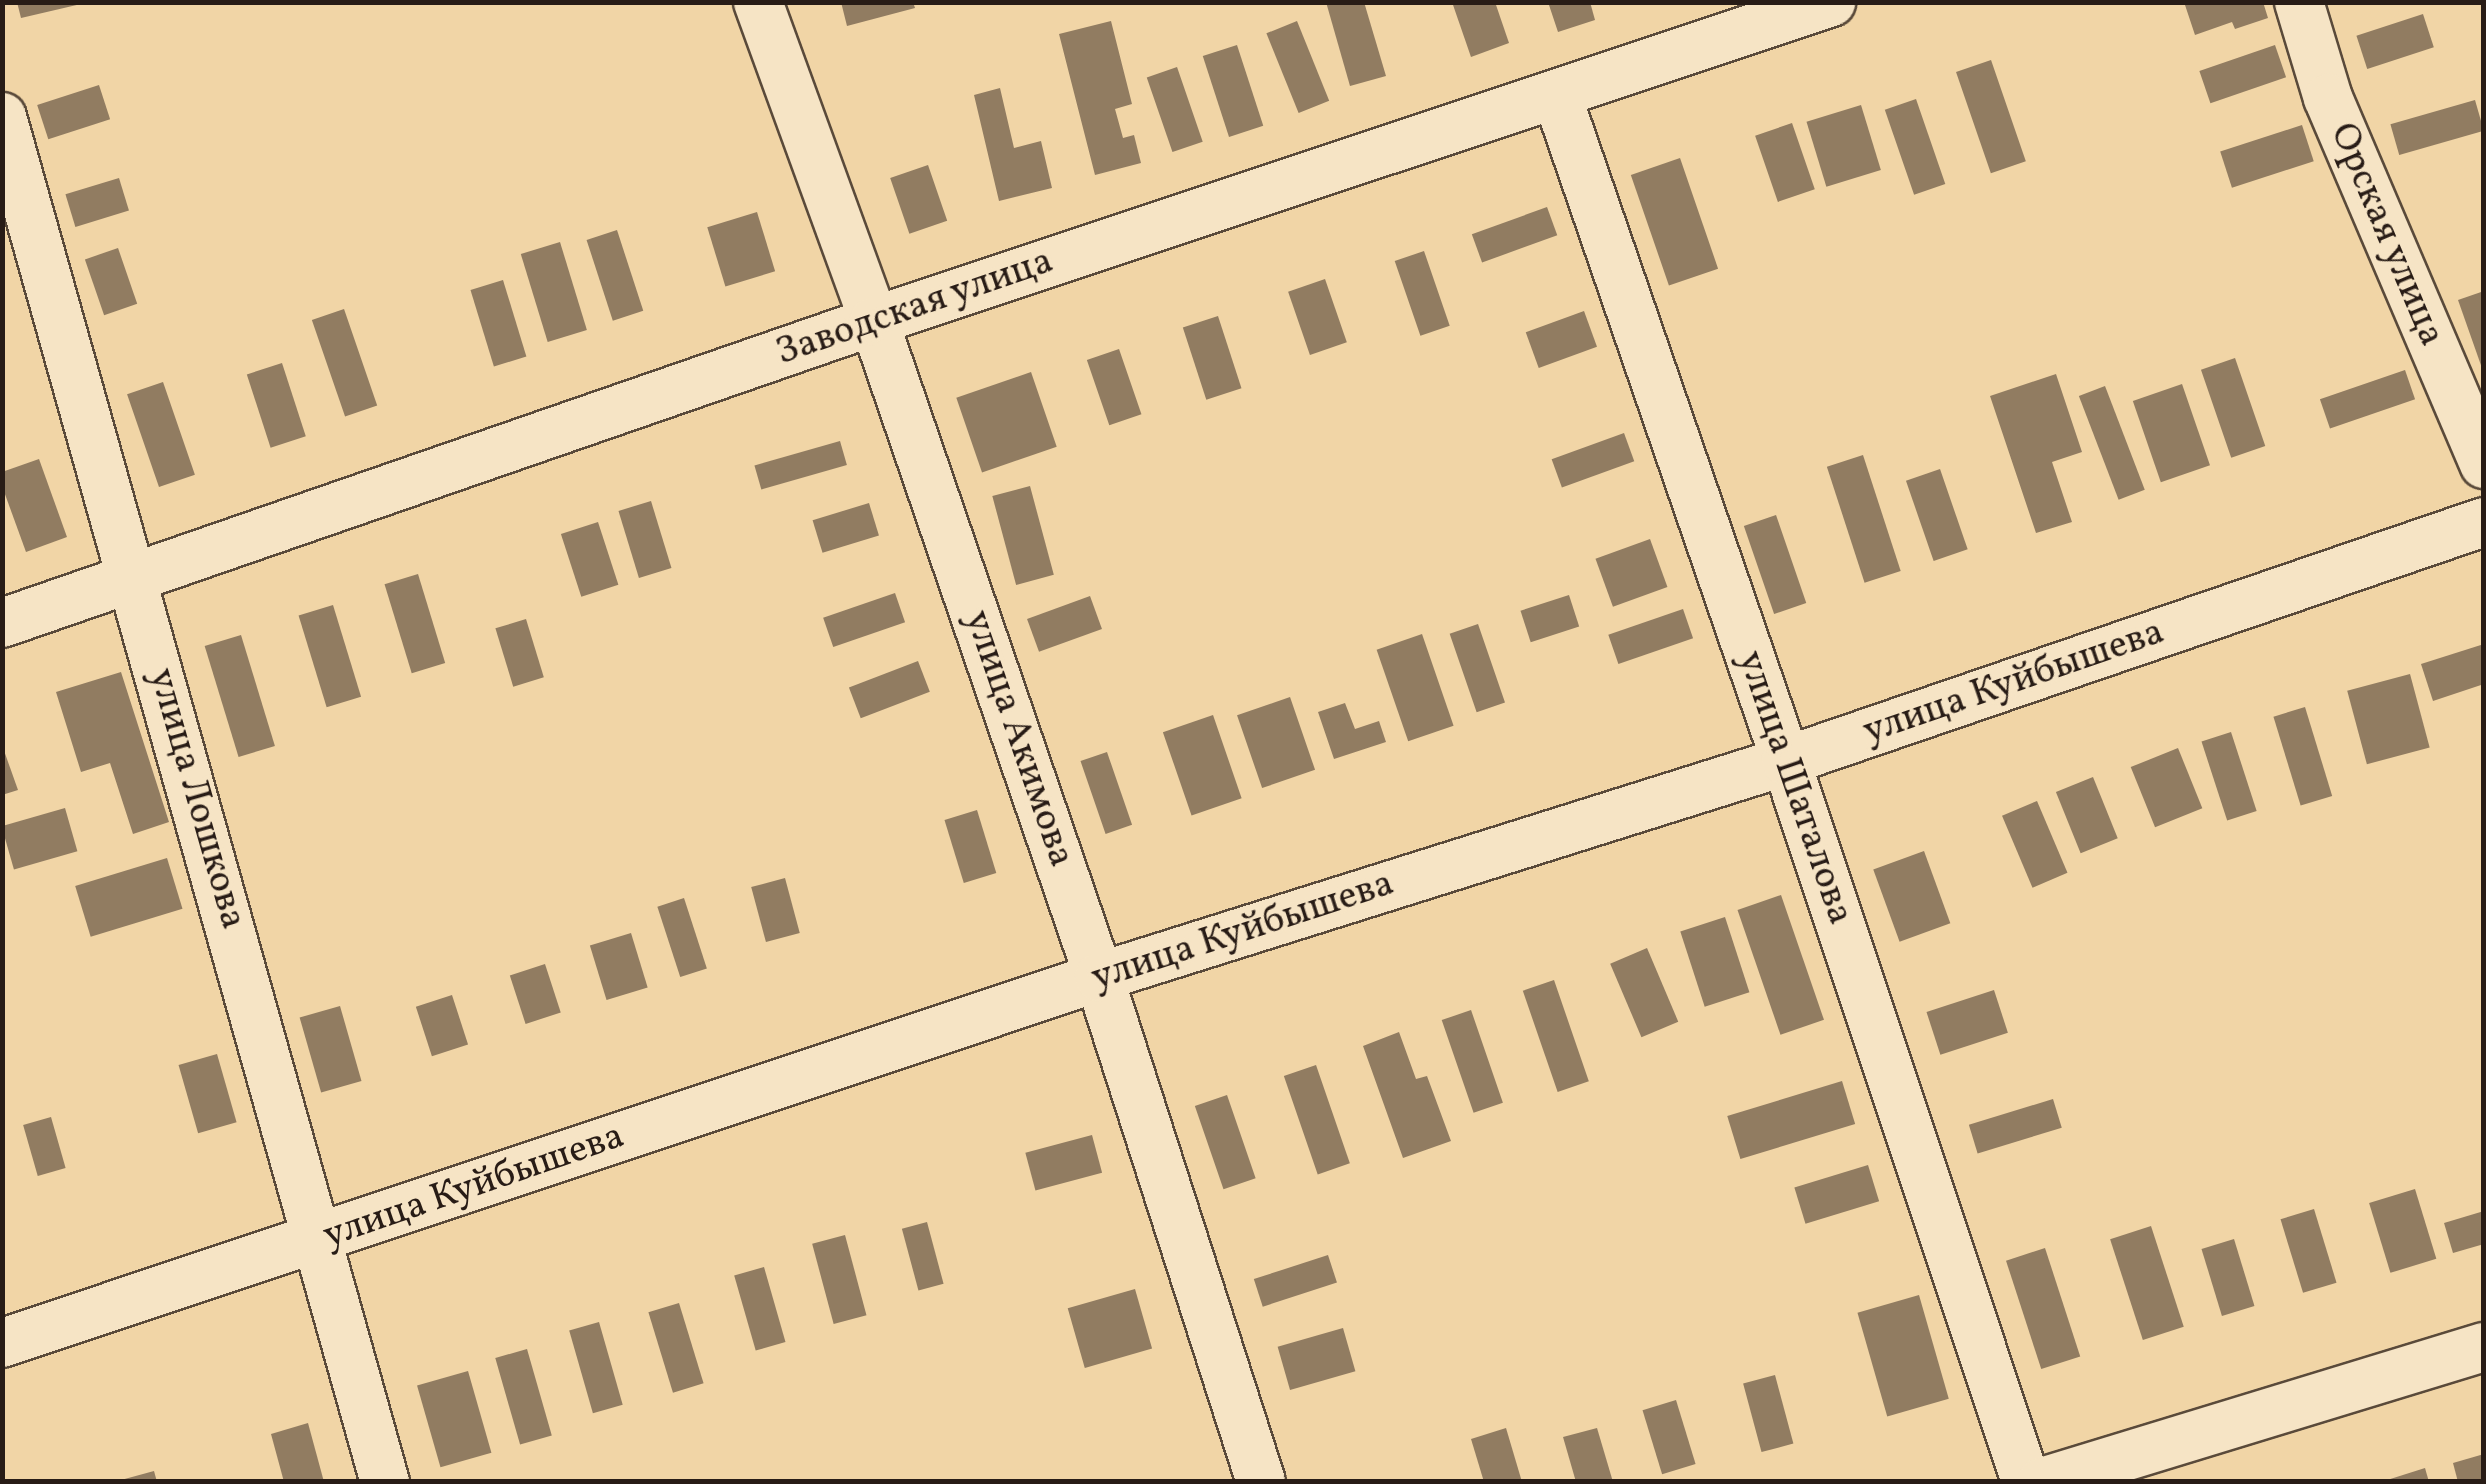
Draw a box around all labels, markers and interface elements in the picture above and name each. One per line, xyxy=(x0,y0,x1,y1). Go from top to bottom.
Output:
street label: Орская улица xyxy=(2318,116,2454,354)
street label: Заводская улица xyxy=(770,239,1060,377)
street label: улица Акимова xyxy=(953,605,1083,873)
street label: улица Куйбышева xyxy=(1858,610,2170,756)
street label: улица Шаталова xyxy=(1726,645,1862,931)
street label: улица Лошкова xyxy=(137,663,255,935)
street label: улица Куйбышева xyxy=(1086,862,1400,1002)
street label: улица Куйбышева xyxy=(318,1114,630,1260)

